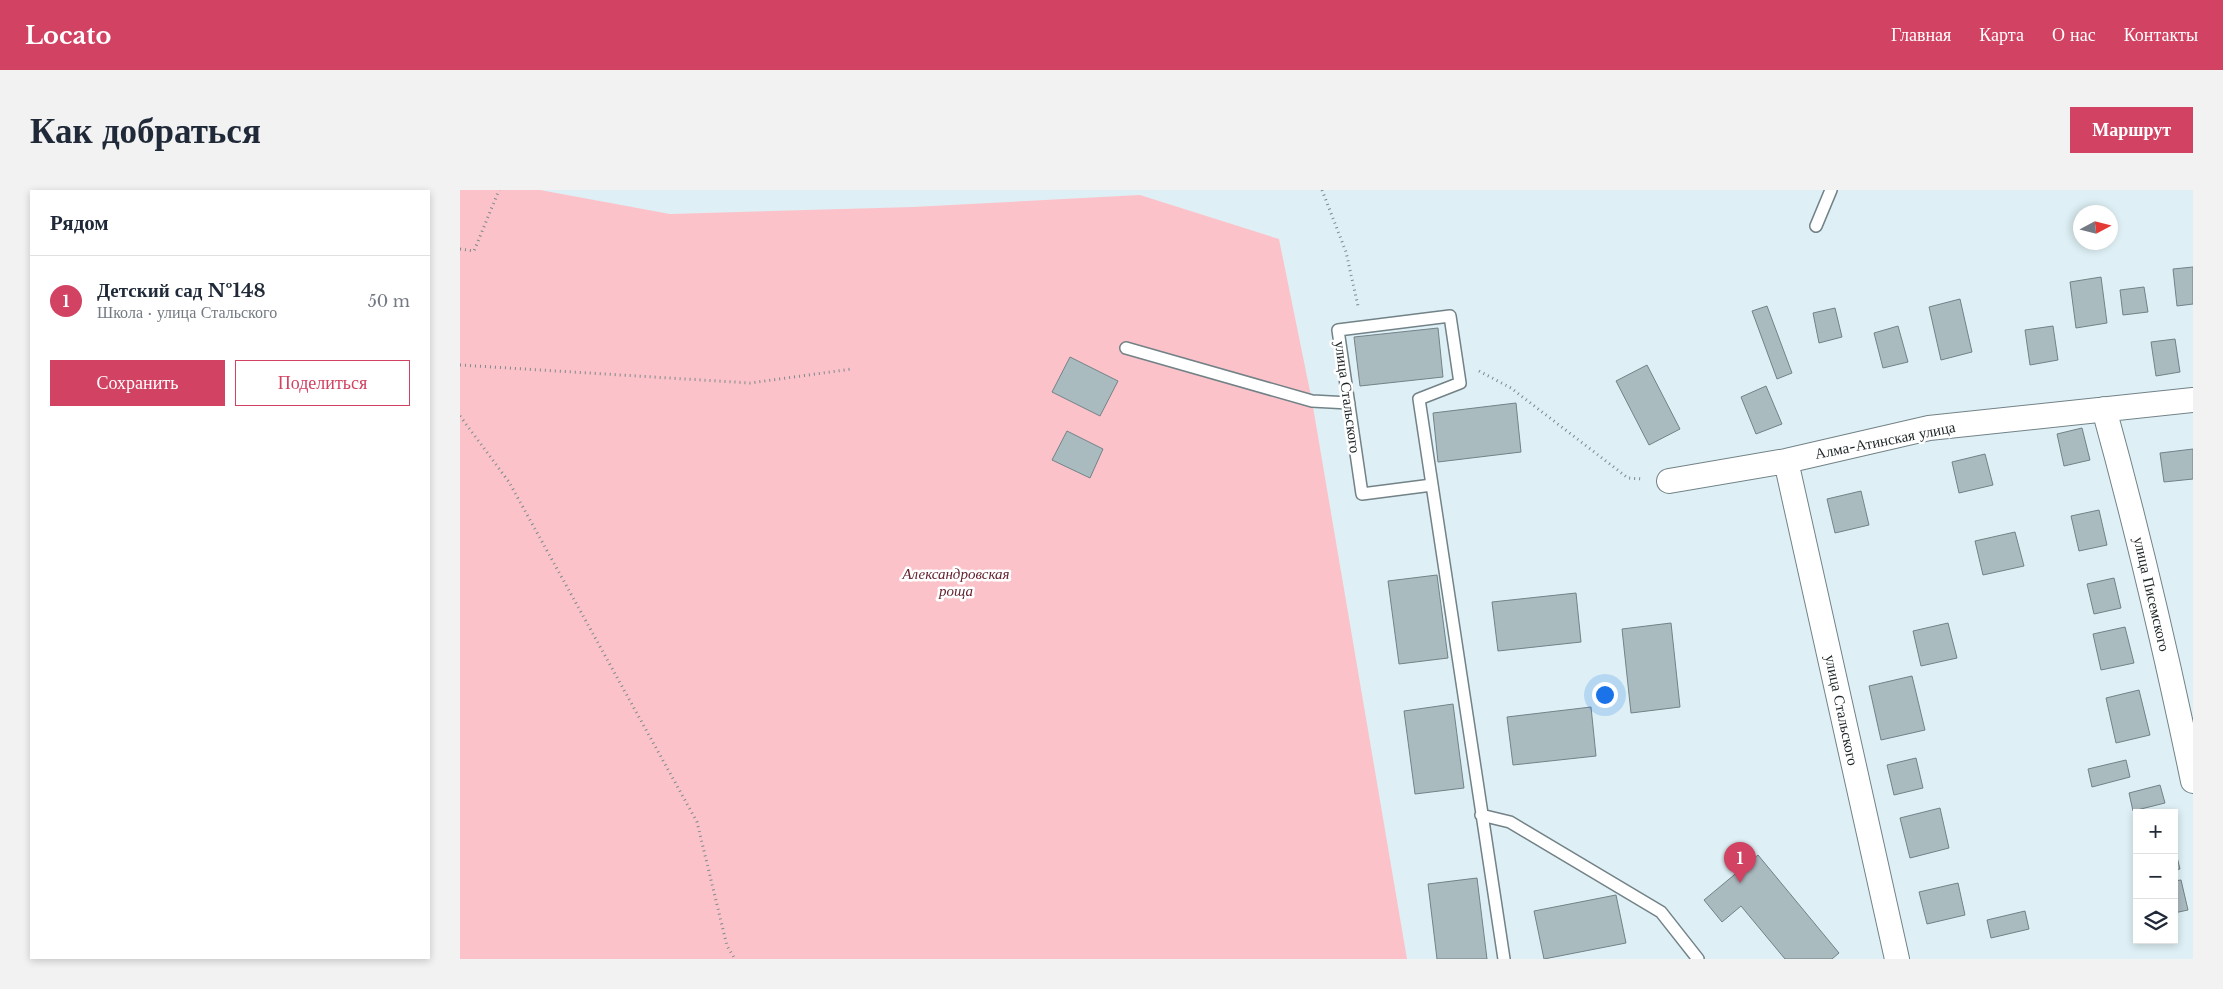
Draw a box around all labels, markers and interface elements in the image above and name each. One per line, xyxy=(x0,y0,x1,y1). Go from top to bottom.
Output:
text: Locato xyxy=(25,21,111,50)
text: Главная xyxy=(1891,24,1951,46)
text: Карта xyxy=(1979,24,2024,46)
text: О нас xyxy=(2052,24,2096,46)
text: Контакты xyxy=(2124,24,2198,46)
button: Маршрут xyxy=(2070,107,2193,153)
text: Как добраться xyxy=(30,109,261,152)
north arrow xyxy=(2073,205,2118,250)
text: Рядом xyxy=(50,210,109,236)
text: Детский сад №148 xyxy=(97,279,266,302)
text: 1 xyxy=(63,291,69,311)
text: 50 m xyxy=(368,291,410,311)
text: Школа · улица Стальского xyxy=(97,302,277,322)
street label: улица Стальского xyxy=(1331,340,1365,454)
button: Сохранить xyxy=(50,360,225,406)
button: Поделиться xyxy=(235,360,410,406)
street label: Алма-Атинская улица xyxy=(1813,417,1957,463)
street label: улица Писемского xyxy=(2130,535,2174,653)
park label: Александровская роща xyxy=(901,564,1010,600)
street label: улица Стальского xyxy=(1821,653,1863,767)
your location xyxy=(1592,682,1618,708)
map controls xyxy=(2133,809,2178,944)
button: + xyxy=(2133,809,2178,854)
pin: 1 xyxy=(1724,842,1756,883)
button: − xyxy=(2133,854,2178,899)
button: layers xyxy=(2133,899,2178,944)

